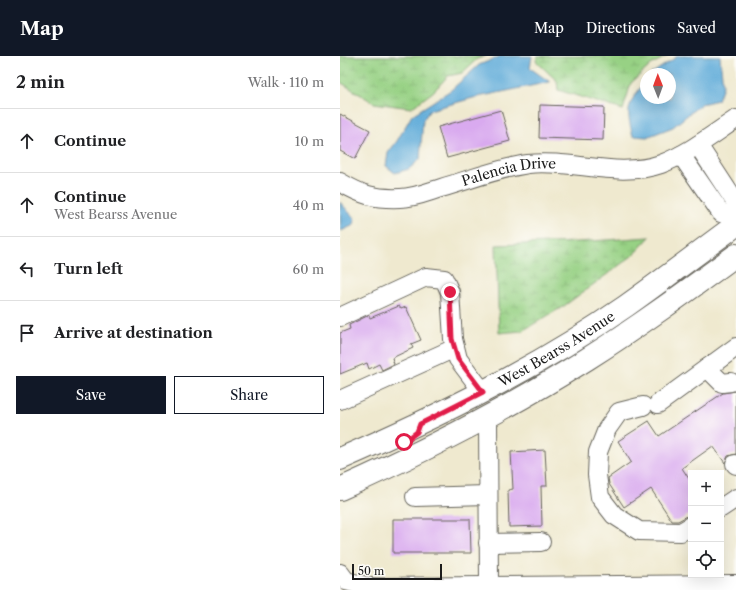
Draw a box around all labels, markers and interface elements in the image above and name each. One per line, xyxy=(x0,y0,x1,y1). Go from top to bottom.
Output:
text: Map xyxy=(20,17,64,40)
text: Map xyxy=(534,19,564,37)
text: Directions xyxy=(586,19,655,37)
text: Saved xyxy=(677,19,716,37)
north arrow xyxy=(640,68,676,104)
text: 2 min xyxy=(16,72,65,92)
text: Walk · 110 m xyxy=(248,74,324,90)
icon: ahead xyxy=(16,130,38,152)
text: Continue xyxy=(54,131,126,150)
text: 10 m xyxy=(295,133,324,149)
street label: Palencia Drive xyxy=(459,154,557,190)
text: Continue xyxy=(54,187,126,206)
icon: ahead xyxy=(16,194,38,216)
text: 40 m xyxy=(293,197,324,213)
text: West Bearss Avenue xyxy=(54,206,177,222)
icon: left xyxy=(16,258,38,280)
text: Turn left xyxy=(54,259,123,278)
text: 60 m xyxy=(293,261,324,277)
route end xyxy=(441,283,459,301)
street label: West Bearss Avenue xyxy=(494,307,618,391)
icon: arrive xyxy=(16,322,38,344)
text: Arrive at destination xyxy=(54,323,213,342)
button: Save xyxy=(16,376,166,414)
button: Share xyxy=(174,376,324,414)
route start xyxy=(395,433,413,451)
map controls xyxy=(688,470,724,578)
button: + xyxy=(688,470,724,506)
button: − xyxy=(688,506,724,542)
button: locate xyxy=(688,542,724,578)
scale bar xyxy=(352,562,442,581)
text: 50 m xyxy=(358,564,384,578)

